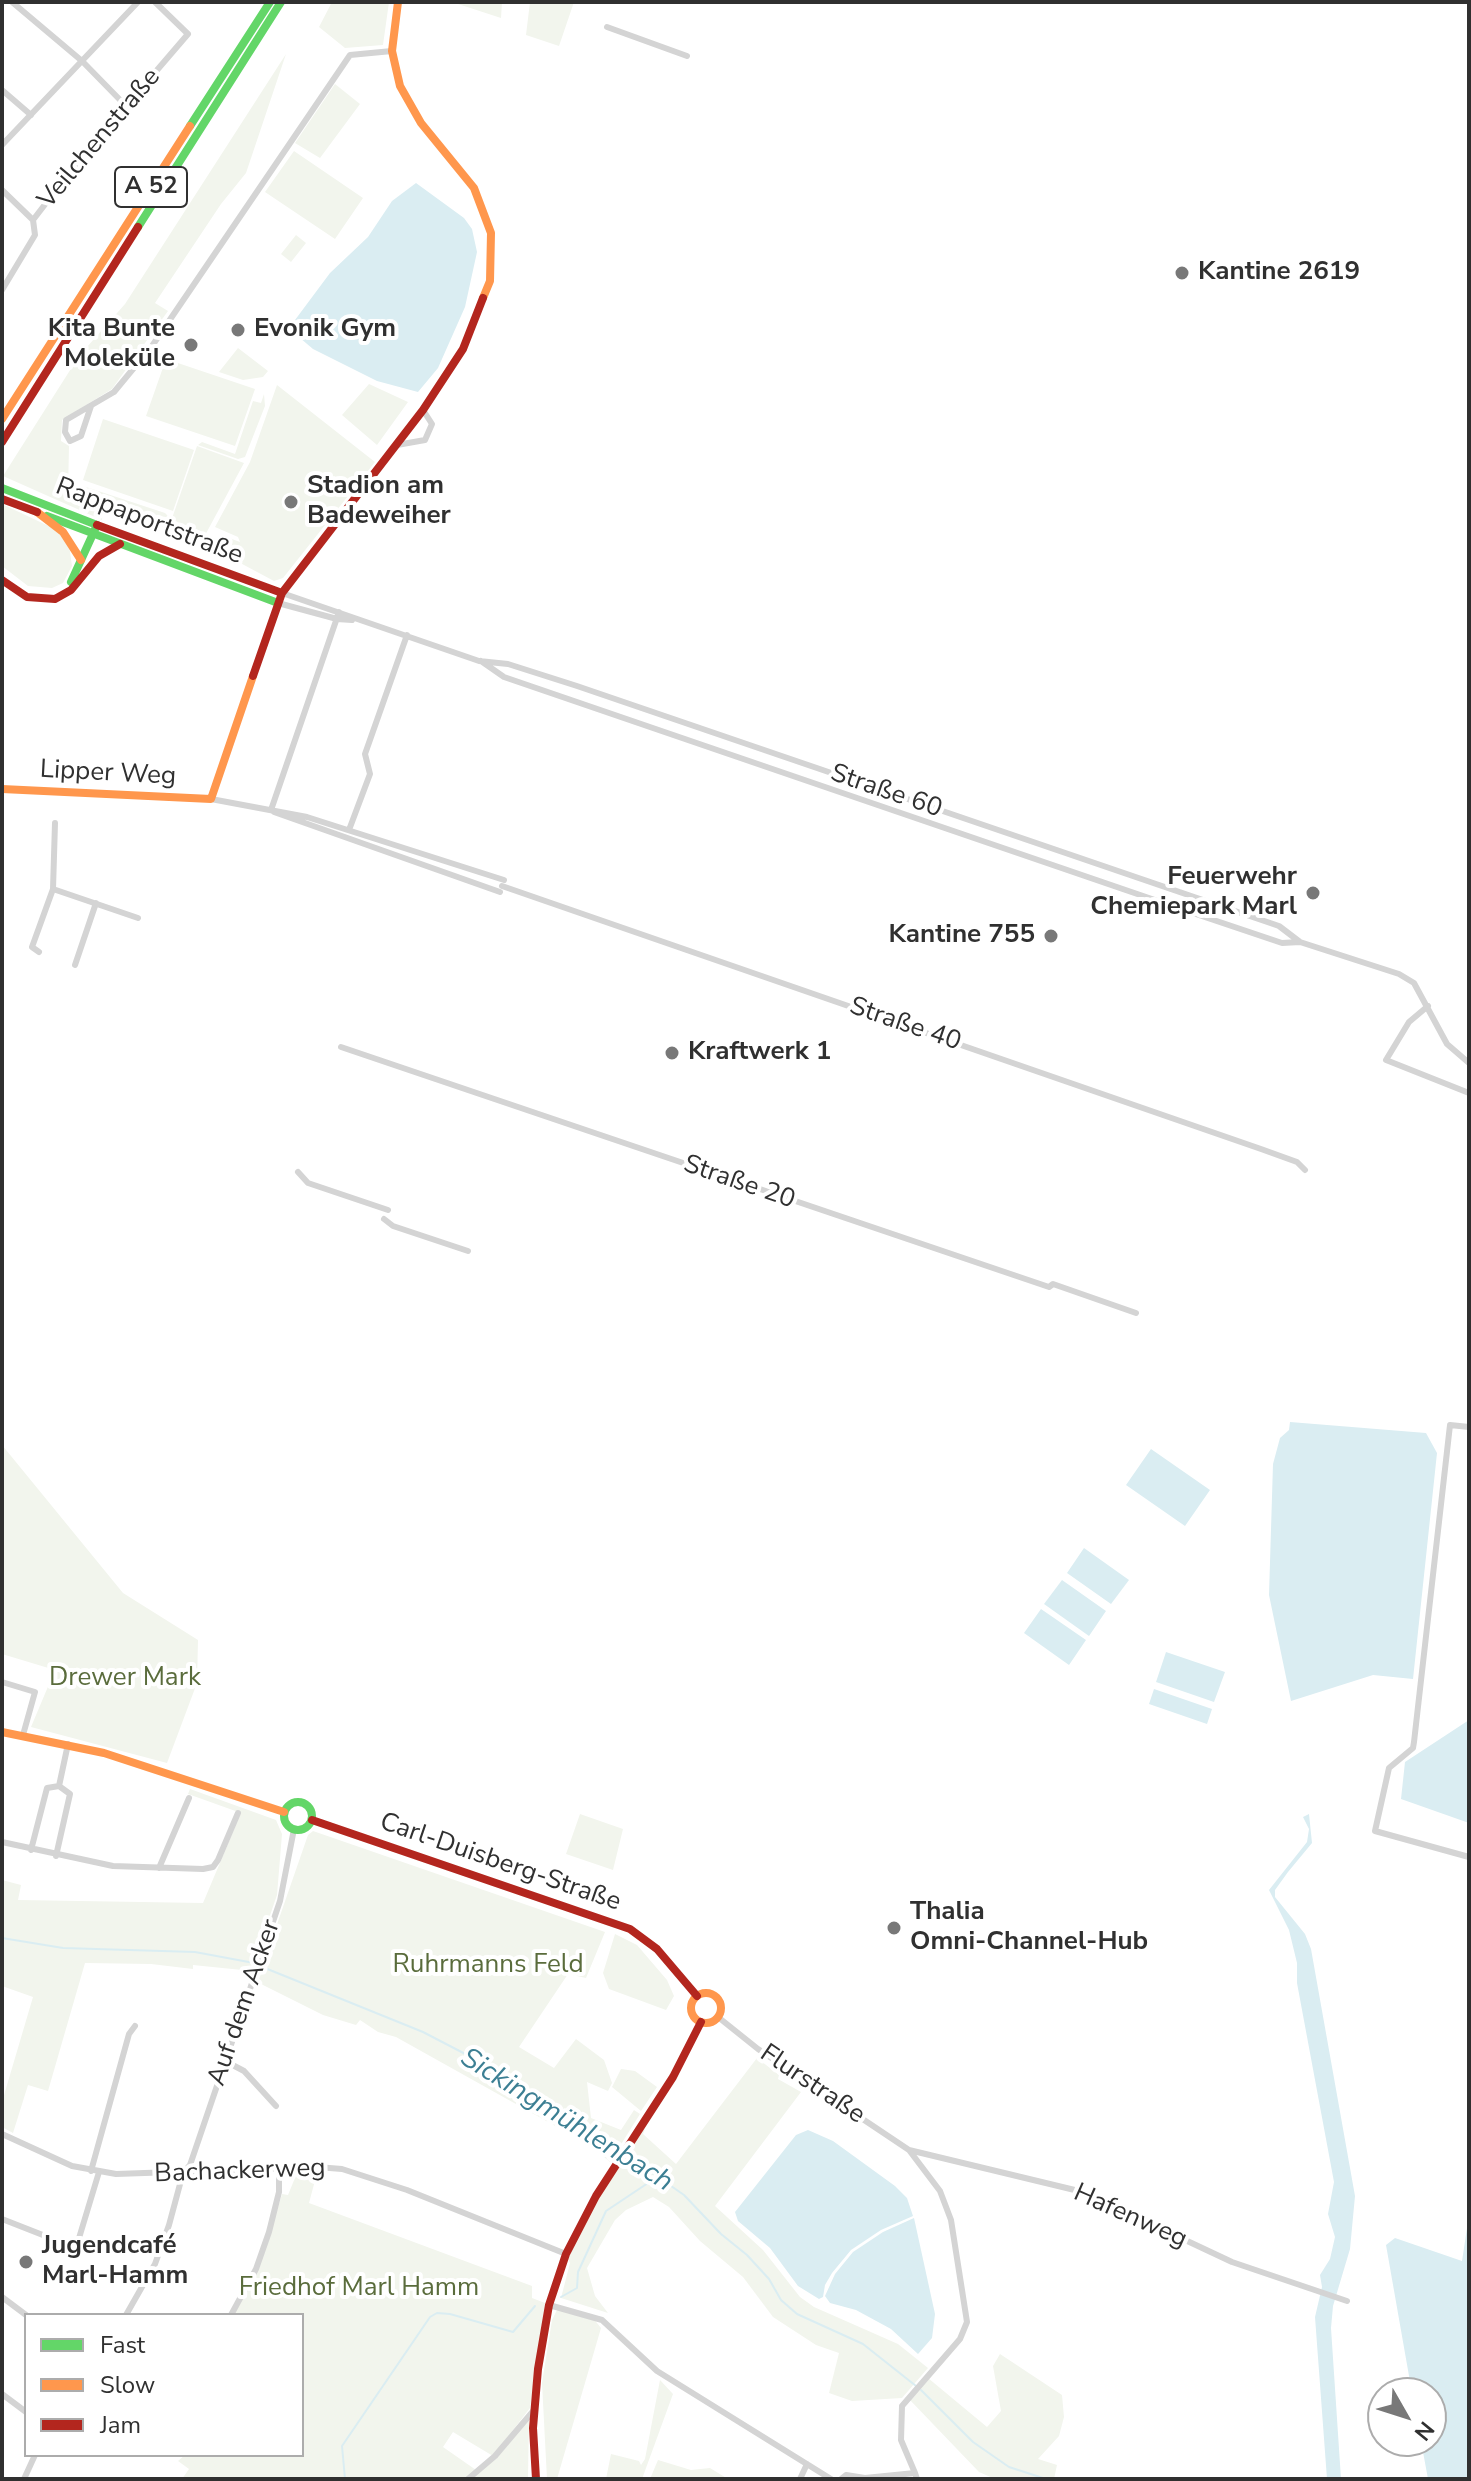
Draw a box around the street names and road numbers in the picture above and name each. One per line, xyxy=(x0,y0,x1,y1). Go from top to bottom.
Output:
street label: Veilchenstraße xyxy=(32,63,168,215)
road number: A 52 xyxy=(115,167,187,207)
street label: Rappaportstraße xyxy=(51,472,247,572)
street label: Lipper Weg xyxy=(39,755,177,793)
street label: Straße 60 xyxy=(826,758,946,826)
street label: Straße 40 xyxy=(845,991,965,1059)
street label: Straße 20 xyxy=(679,1149,799,1217)
street label: Carl-Duisberg-Straße xyxy=(375,1807,625,1919)
street label: Auf dem Acker xyxy=(202,1916,288,2090)
street label: Flurstraße xyxy=(754,2039,870,2131)
street label: Bachackerweg xyxy=(154,2153,326,2191)
street label: Hafenweg xyxy=(1068,2178,1192,2256)

